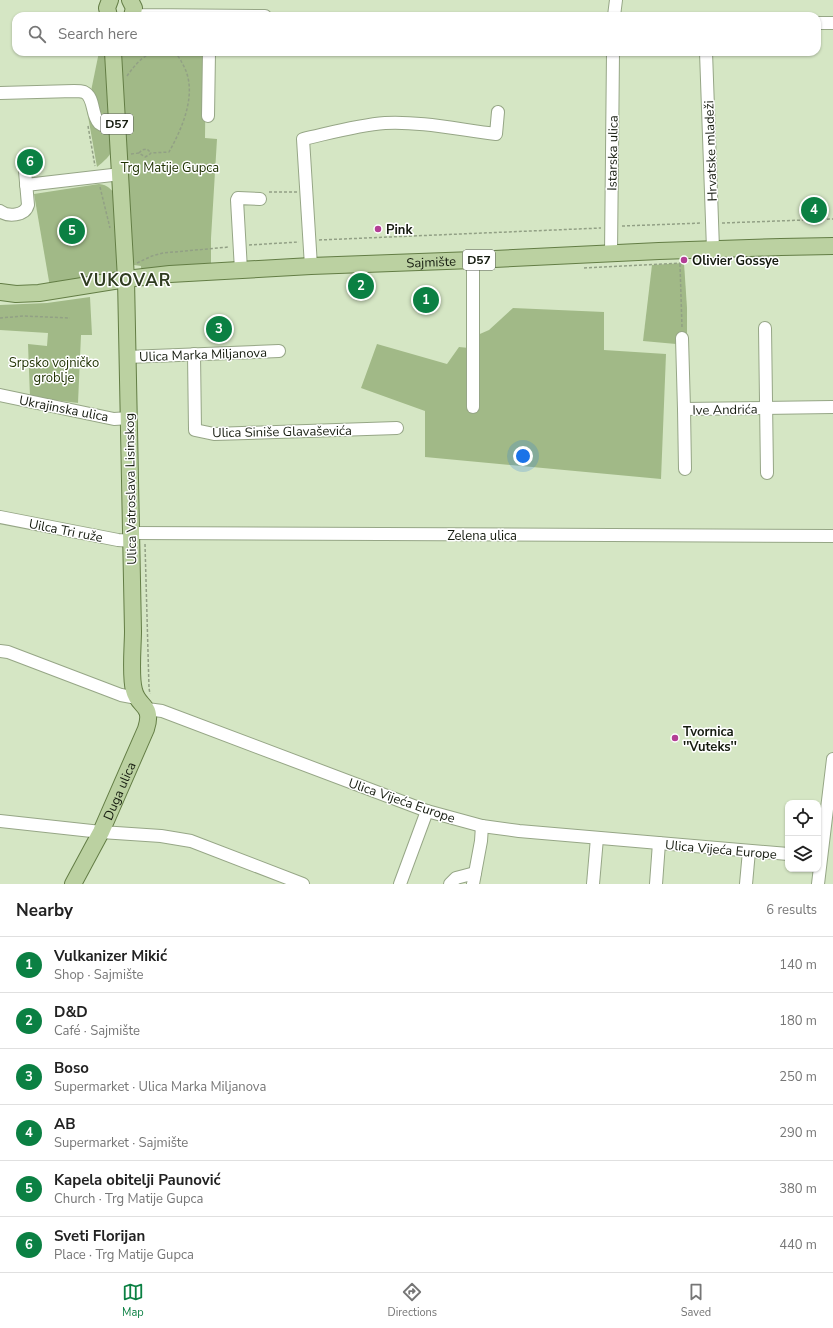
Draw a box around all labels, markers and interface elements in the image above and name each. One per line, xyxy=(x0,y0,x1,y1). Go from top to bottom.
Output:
search box xyxy=(12,12,821,56)
icon: search xyxy=(26,23,48,45)
text: Search here xyxy=(58,24,138,44)
street label: Hrvatske mladeži xyxy=(700,100,722,202)
road number: D57 xyxy=(101,114,133,134)
street label: Istarska ulica xyxy=(603,115,623,191)
pin: 6 xyxy=(17,147,43,177)
park label: Trg Matije Gupca xyxy=(121,159,219,177)
pin: 4 xyxy=(801,195,827,225)
pin: 5 xyxy=(59,216,85,246)
place label: Pink xyxy=(386,221,413,239)
marker: Pink xyxy=(373,224,383,234)
road number: D57 xyxy=(463,250,495,270)
place label: Olivier Gossye xyxy=(692,252,779,270)
street label: Sajmište xyxy=(406,253,456,272)
marker: Olivier Gossye xyxy=(679,255,689,265)
district label: VUKOVAR xyxy=(80,269,171,292)
pin: 2 xyxy=(348,271,374,301)
pin: 1 xyxy=(413,285,439,315)
pin: 3 xyxy=(206,314,232,344)
street label: Ulica Marka Miljanova xyxy=(139,344,267,366)
park label: Srpsko vojničko groblje xyxy=(9,354,99,387)
street label: Ukrajinska ulica xyxy=(18,391,110,426)
street label: Ive Andrića xyxy=(692,400,758,420)
street label: Ulica Vatroslava Lisinskog xyxy=(121,413,141,565)
street label: Ulica Siniše Glavaševića xyxy=(212,422,352,442)
your location xyxy=(513,446,533,466)
street label: Uilca Tri ruže xyxy=(27,515,104,547)
street label: Zelena ulica xyxy=(447,527,517,545)
place label: Tvornica ''Vuteks'' xyxy=(683,723,737,756)
marker: Tvornica ''Vuteks'' xyxy=(670,733,680,743)
street label: Duga ulica xyxy=(99,759,141,823)
street label: Ulica Vijeća Europe xyxy=(346,774,458,828)
map controls xyxy=(785,800,821,872)
button: locate xyxy=(785,800,821,836)
street label: Ulica Vijeća Europe xyxy=(664,836,777,864)
button: layers xyxy=(785,836,821,872)
text: Nearby xyxy=(16,899,73,922)
text: 6 results xyxy=(766,901,817,919)
text: Vulkanizer Mikić xyxy=(54,946,167,966)
text: 1 xyxy=(25,956,33,974)
text: 140 m xyxy=(779,956,817,974)
text: Shop · Sajmište xyxy=(54,966,144,984)
text: D&D xyxy=(54,1002,88,1022)
text: 2 xyxy=(25,1012,33,1030)
text: 180 m xyxy=(779,1012,817,1030)
text: Café · Sajmište xyxy=(54,1022,140,1040)
text: Boso xyxy=(54,1058,89,1078)
text: 3 xyxy=(25,1068,33,1086)
text: 250 m xyxy=(779,1068,817,1086)
text: Supermarket · Ulica Marka Miljanova xyxy=(54,1078,266,1096)
text: AB xyxy=(54,1114,75,1134)
text: 4 xyxy=(25,1124,33,1142)
text: 290 m xyxy=(779,1124,817,1142)
text: Supermarket · Sajmište xyxy=(54,1134,188,1152)
text: Kapela obitelji Paunović xyxy=(54,1170,221,1190)
text: 5 xyxy=(25,1180,33,1198)
text: 380 m xyxy=(779,1180,817,1198)
text: Church · Trg Matije Gupca xyxy=(54,1190,203,1208)
text: Sveti Florijan xyxy=(54,1226,145,1246)
text: 6 xyxy=(25,1236,33,1254)
text: 440 m xyxy=(779,1236,817,1254)
text: Place · Trg Matije Gupca xyxy=(54,1246,194,1264)
tab: Map xyxy=(122,1281,144,1320)
tab: Directions xyxy=(388,1281,437,1320)
tab: Saved xyxy=(681,1281,711,1320)

